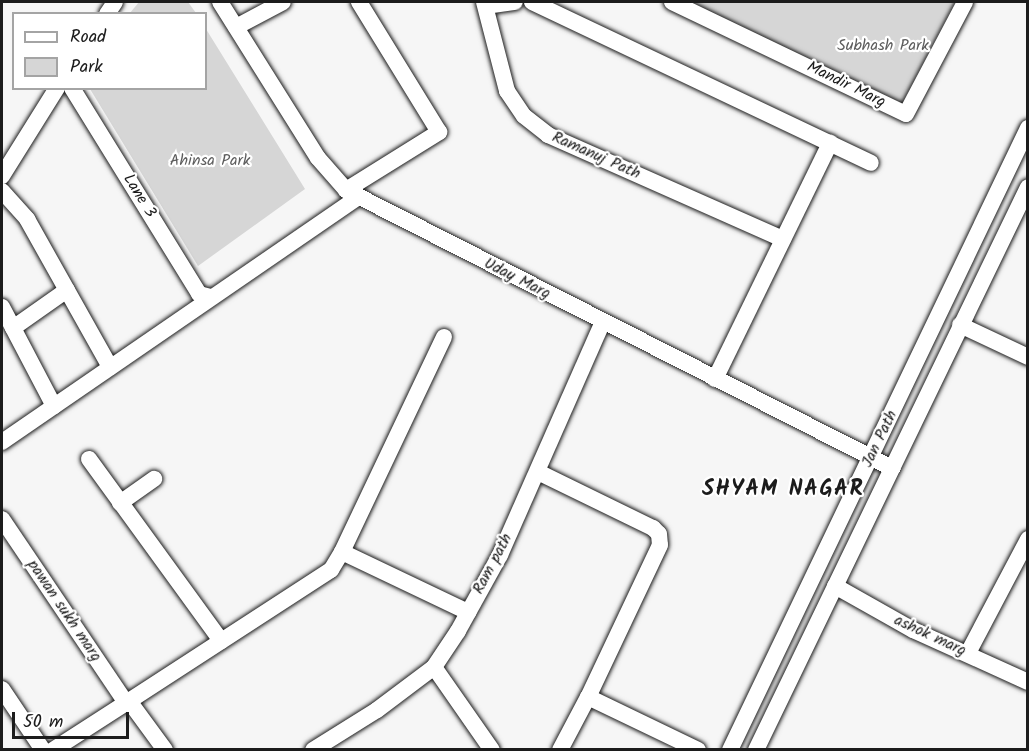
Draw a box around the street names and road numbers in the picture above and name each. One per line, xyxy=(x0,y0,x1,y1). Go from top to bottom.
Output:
street label: Mandir Marg xyxy=(804,58,888,112)
street label: Ramanuj Path xyxy=(549,128,643,184)
street label: Lane 3 xyxy=(118,171,160,221)
street label: Uday Marg xyxy=(481,254,553,304)
street label: Jan Path xyxy=(858,407,902,471)
street label: Ram path xyxy=(469,530,517,598)
street label: pawan sukh marg xyxy=(23,557,105,665)
street label: ashok marg xyxy=(891,611,969,661)

